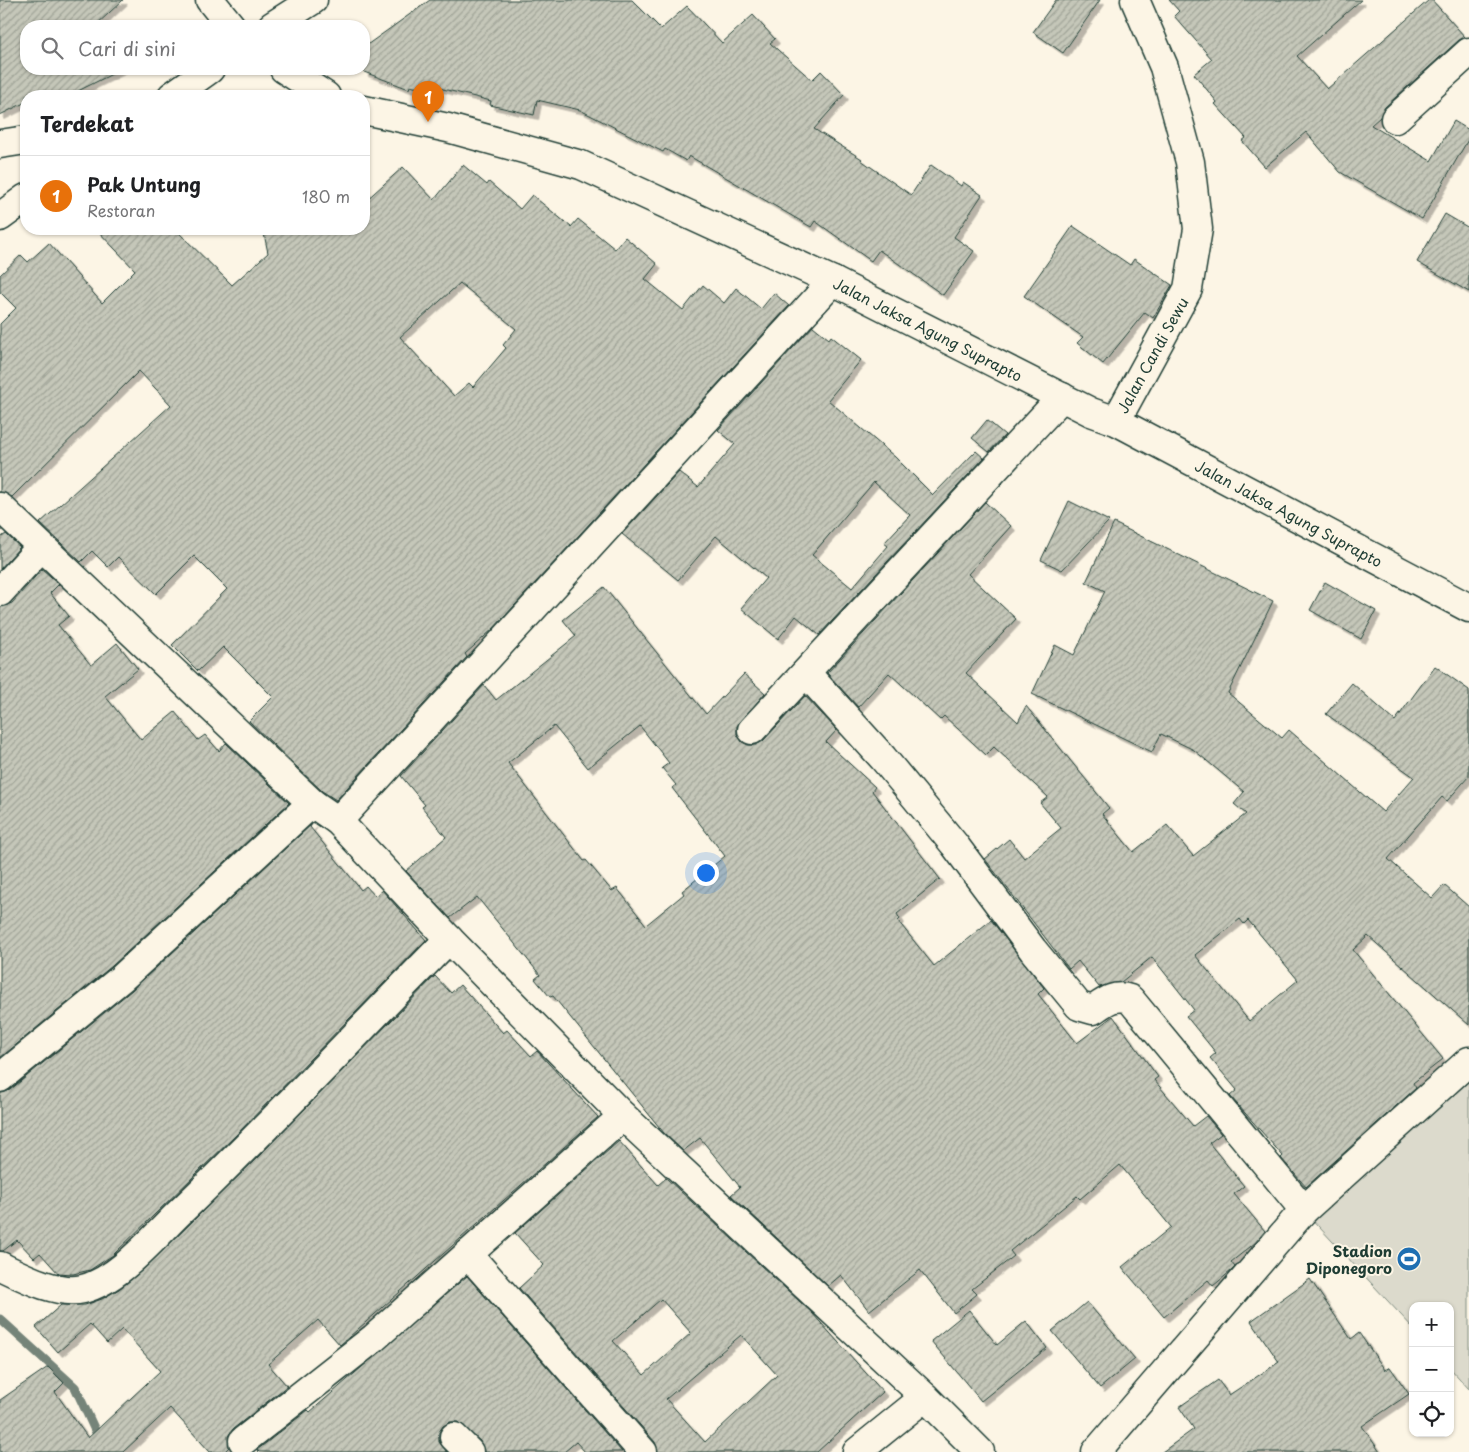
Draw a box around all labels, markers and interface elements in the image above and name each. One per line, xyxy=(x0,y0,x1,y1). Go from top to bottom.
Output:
search box xyxy=(20,20,370,75)
icon: search xyxy=(38,34,66,62)
text: Cari di sini xyxy=(78,34,176,62)
pin: 1 xyxy=(412,81,444,122)
text: Terdekat xyxy=(40,107,134,139)
text: Pak Untung xyxy=(87,170,201,198)
text: 1 xyxy=(52,184,60,208)
text: 180 m xyxy=(302,184,350,208)
text: Restoran xyxy=(87,198,155,222)
street label: Jalan Jaksa Agung Suprapto xyxy=(829,271,1027,387)
street label: Jalan Candi Sewu xyxy=(1111,293,1193,417)
street label: Jalan Jaksa Agung Suprapto xyxy=(1191,454,1387,572)
your location xyxy=(693,860,719,886)
place label: Stadion Diponegoro xyxy=(1305,1239,1392,1279)
sports icon: Stadion Diponegoro xyxy=(1396,1246,1422,1272)
map controls xyxy=(1409,1302,1454,1437)
button: + xyxy=(1409,1302,1454,1347)
button: − xyxy=(1409,1347,1454,1392)
button: locate xyxy=(1409,1392,1454,1437)

